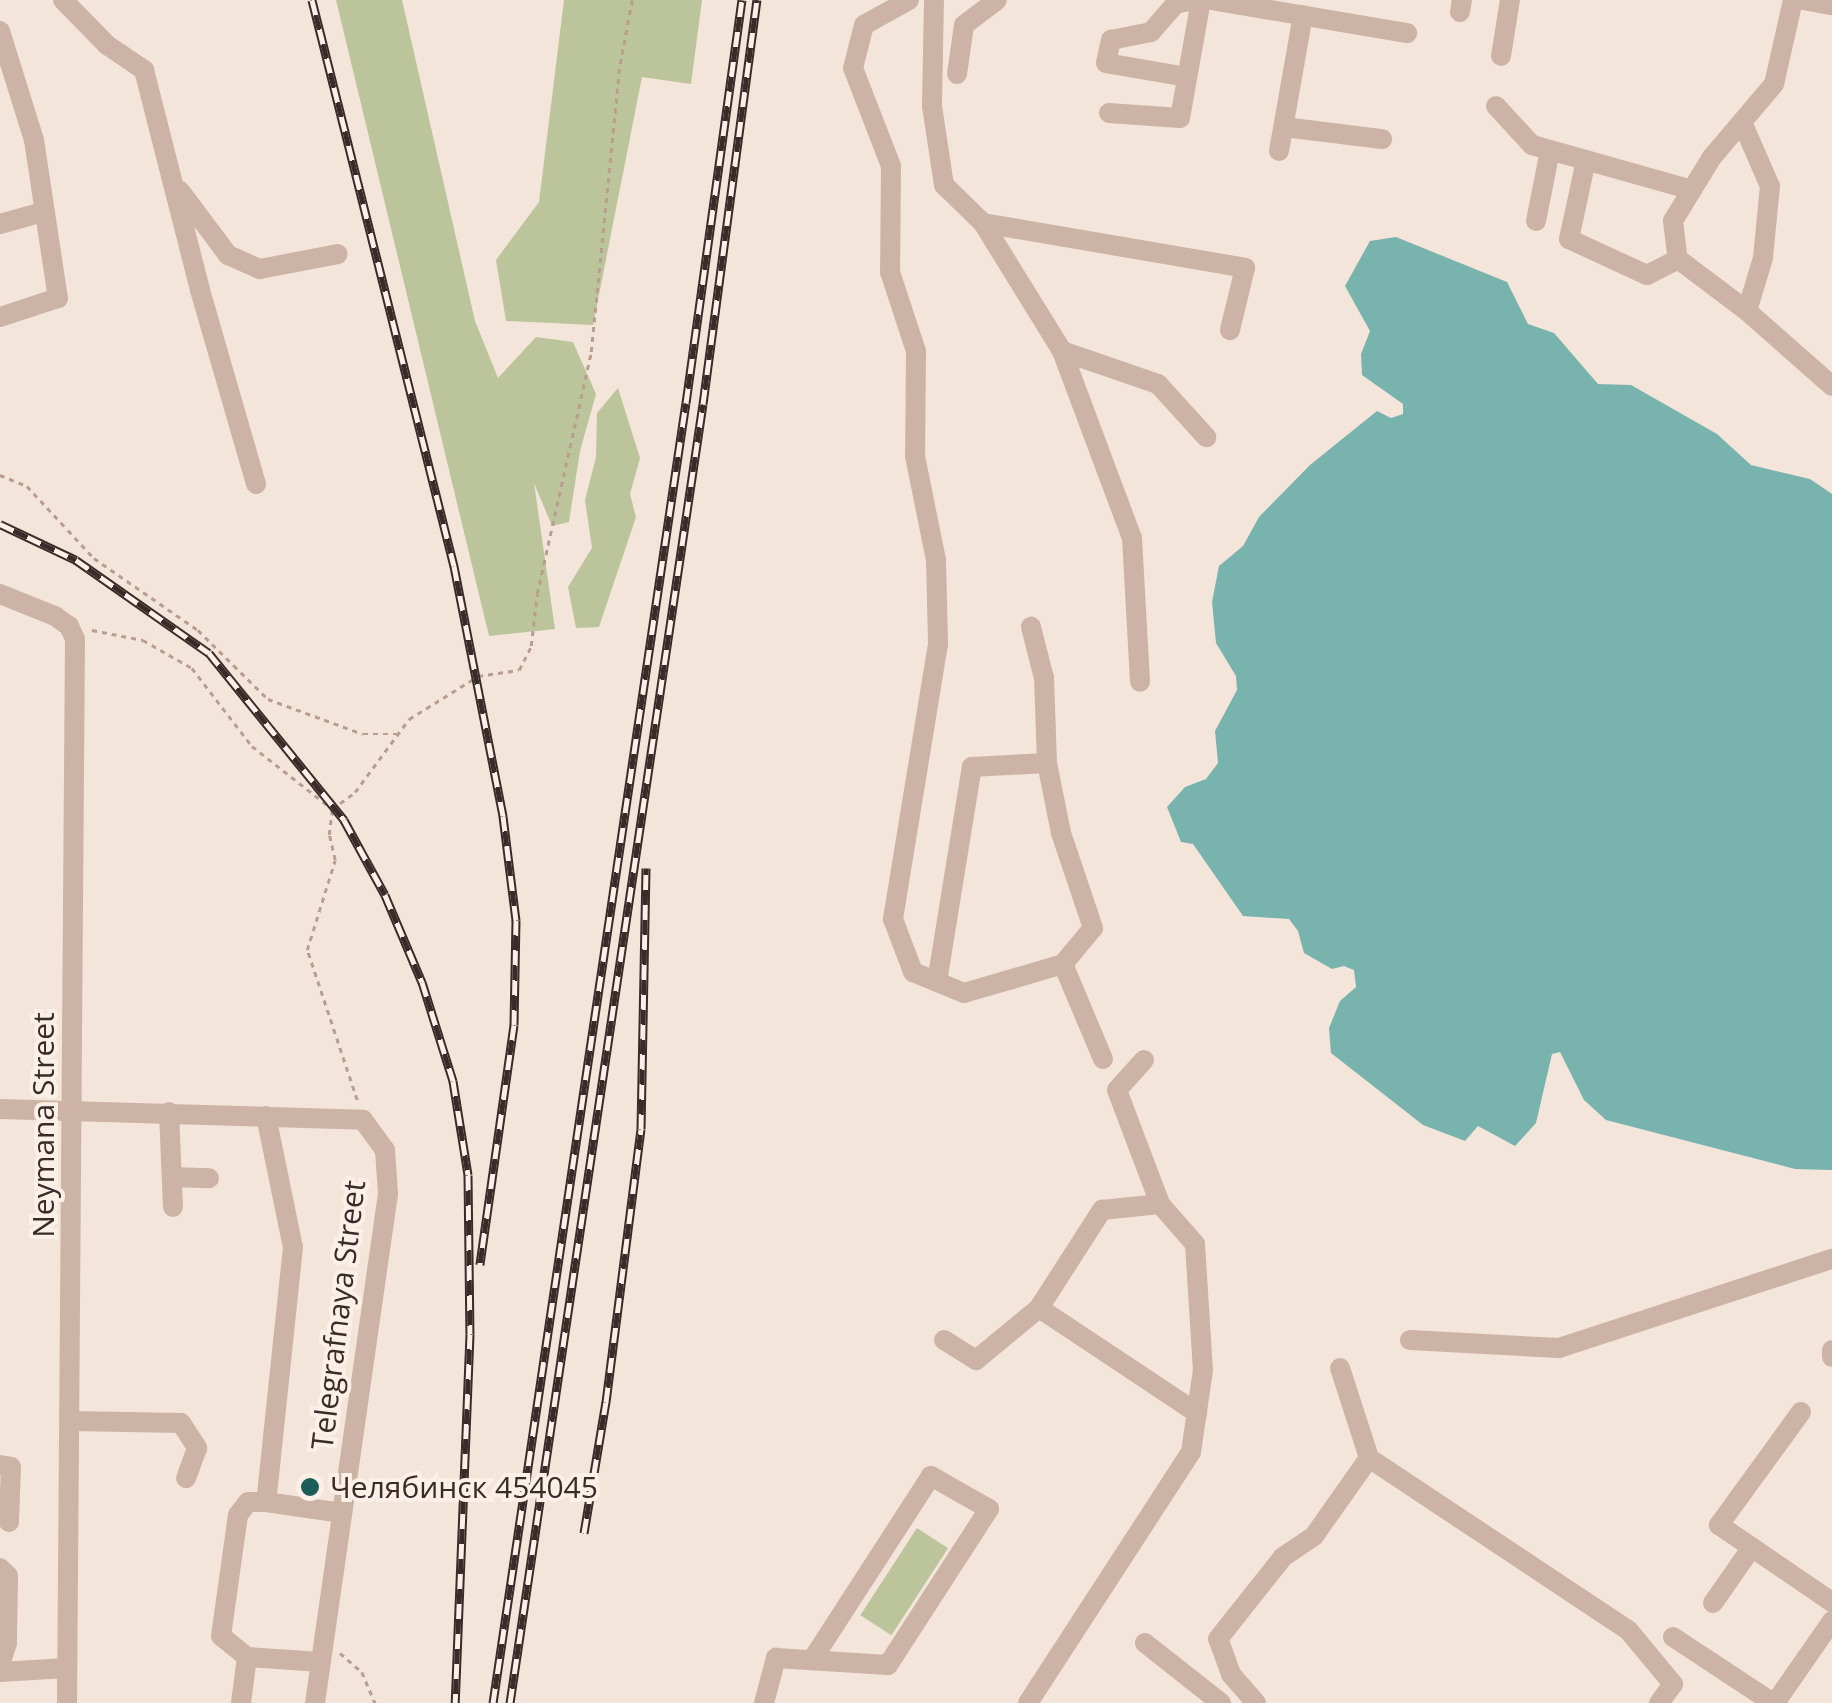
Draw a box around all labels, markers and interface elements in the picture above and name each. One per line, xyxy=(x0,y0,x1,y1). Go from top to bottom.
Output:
street label: Neymana Street xyxy=(25,1012,61,1238)
street label: Telegrafnaya Street xyxy=(304,1178,372,1452)
place label: Челябинск 454045 xyxy=(330,1469,598,1505)
marker: Челябинск 454045 xyxy=(299,1476,321,1498)

